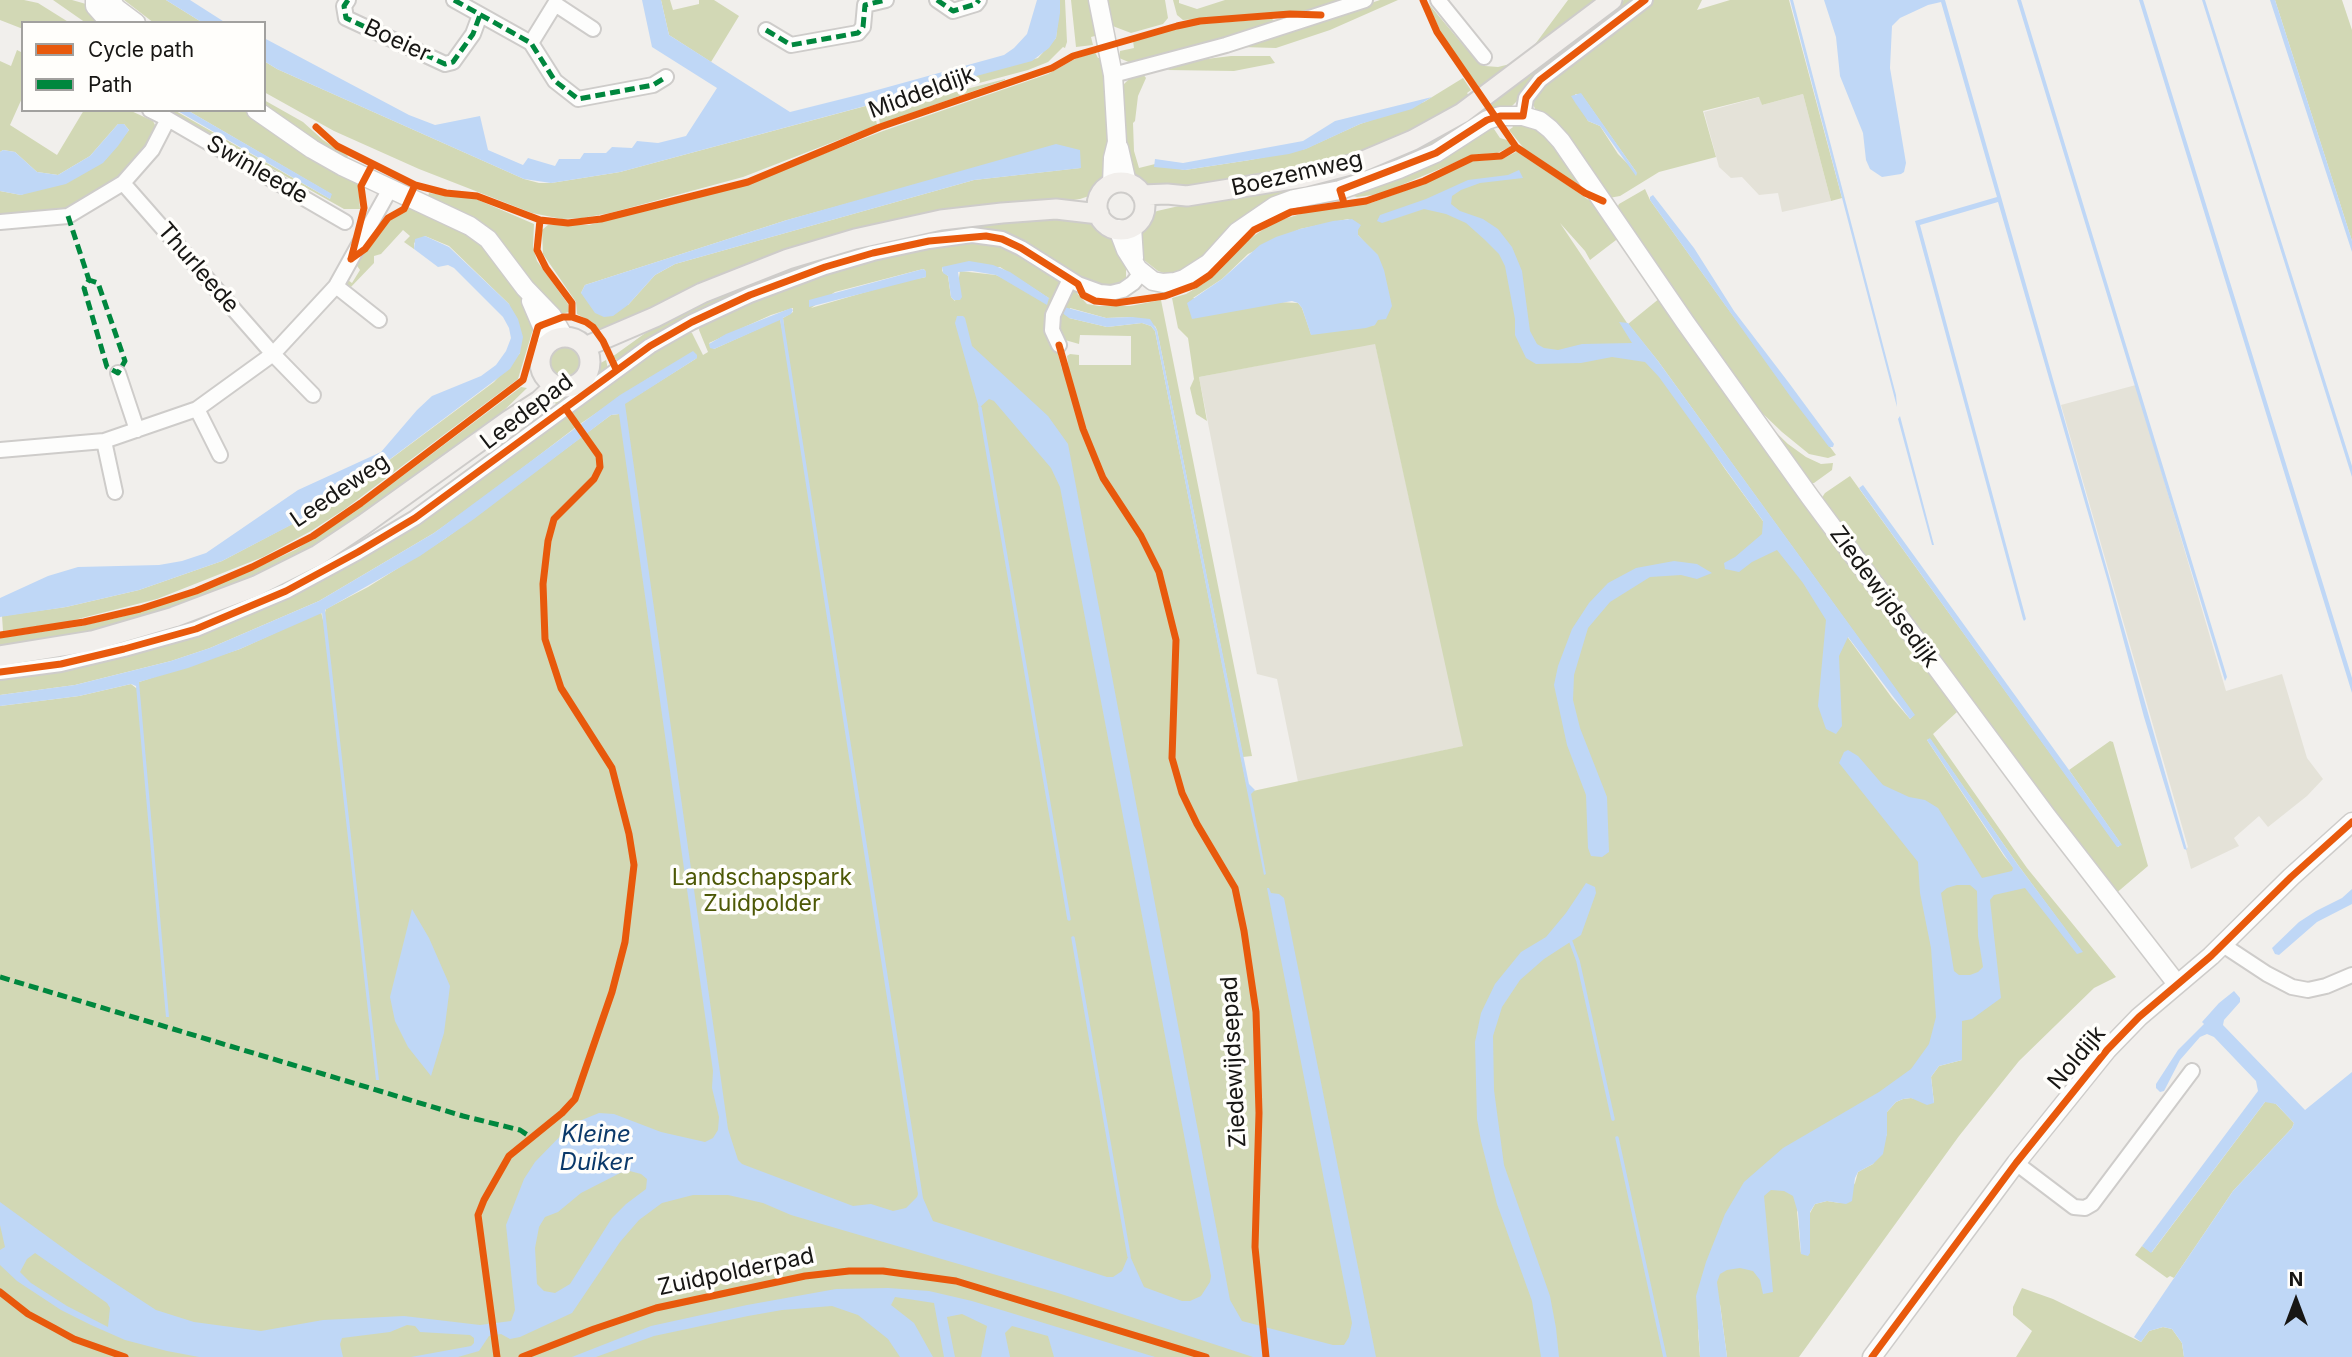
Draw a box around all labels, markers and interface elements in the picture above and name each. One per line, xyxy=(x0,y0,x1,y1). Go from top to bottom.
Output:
street label: Boeier xyxy=(359,14,435,68)
legend xyxy=(21,21,266,112)
text: Cycle path xyxy=(88,37,194,62)
street label: Middeldijk xyxy=(865,61,979,125)
text: Path xyxy=(88,72,133,97)
street label: Swinleede xyxy=(201,130,313,210)
street label: Boezemweg xyxy=(1229,146,1365,202)
street label: Thurleede xyxy=(151,217,245,319)
street label: Leedepad xyxy=(475,368,579,456)
street label: Leedeweg xyxy=(286,448,394,534)
street label: Ziedewijdsedijk xyxy=(1823,521,1945,673)
park label: Landschapspark Zuidpolder xyxy=(672,864,852,918)
street label: Ziedewijdsepad xyxy=(1216,976,1252,1148)
street label: Noldijk xyxy=(2042,1021,2112,1095)
water label: Kleine Duiker xyxy=(560,1121,632,1177)
street label: Zuidpolderpad xyxy=(655,1242,817,1302)
north arrow xyxy=(2261,1266,2331,1336)
text: N xyxy=(2289,1268,2303,1291)

